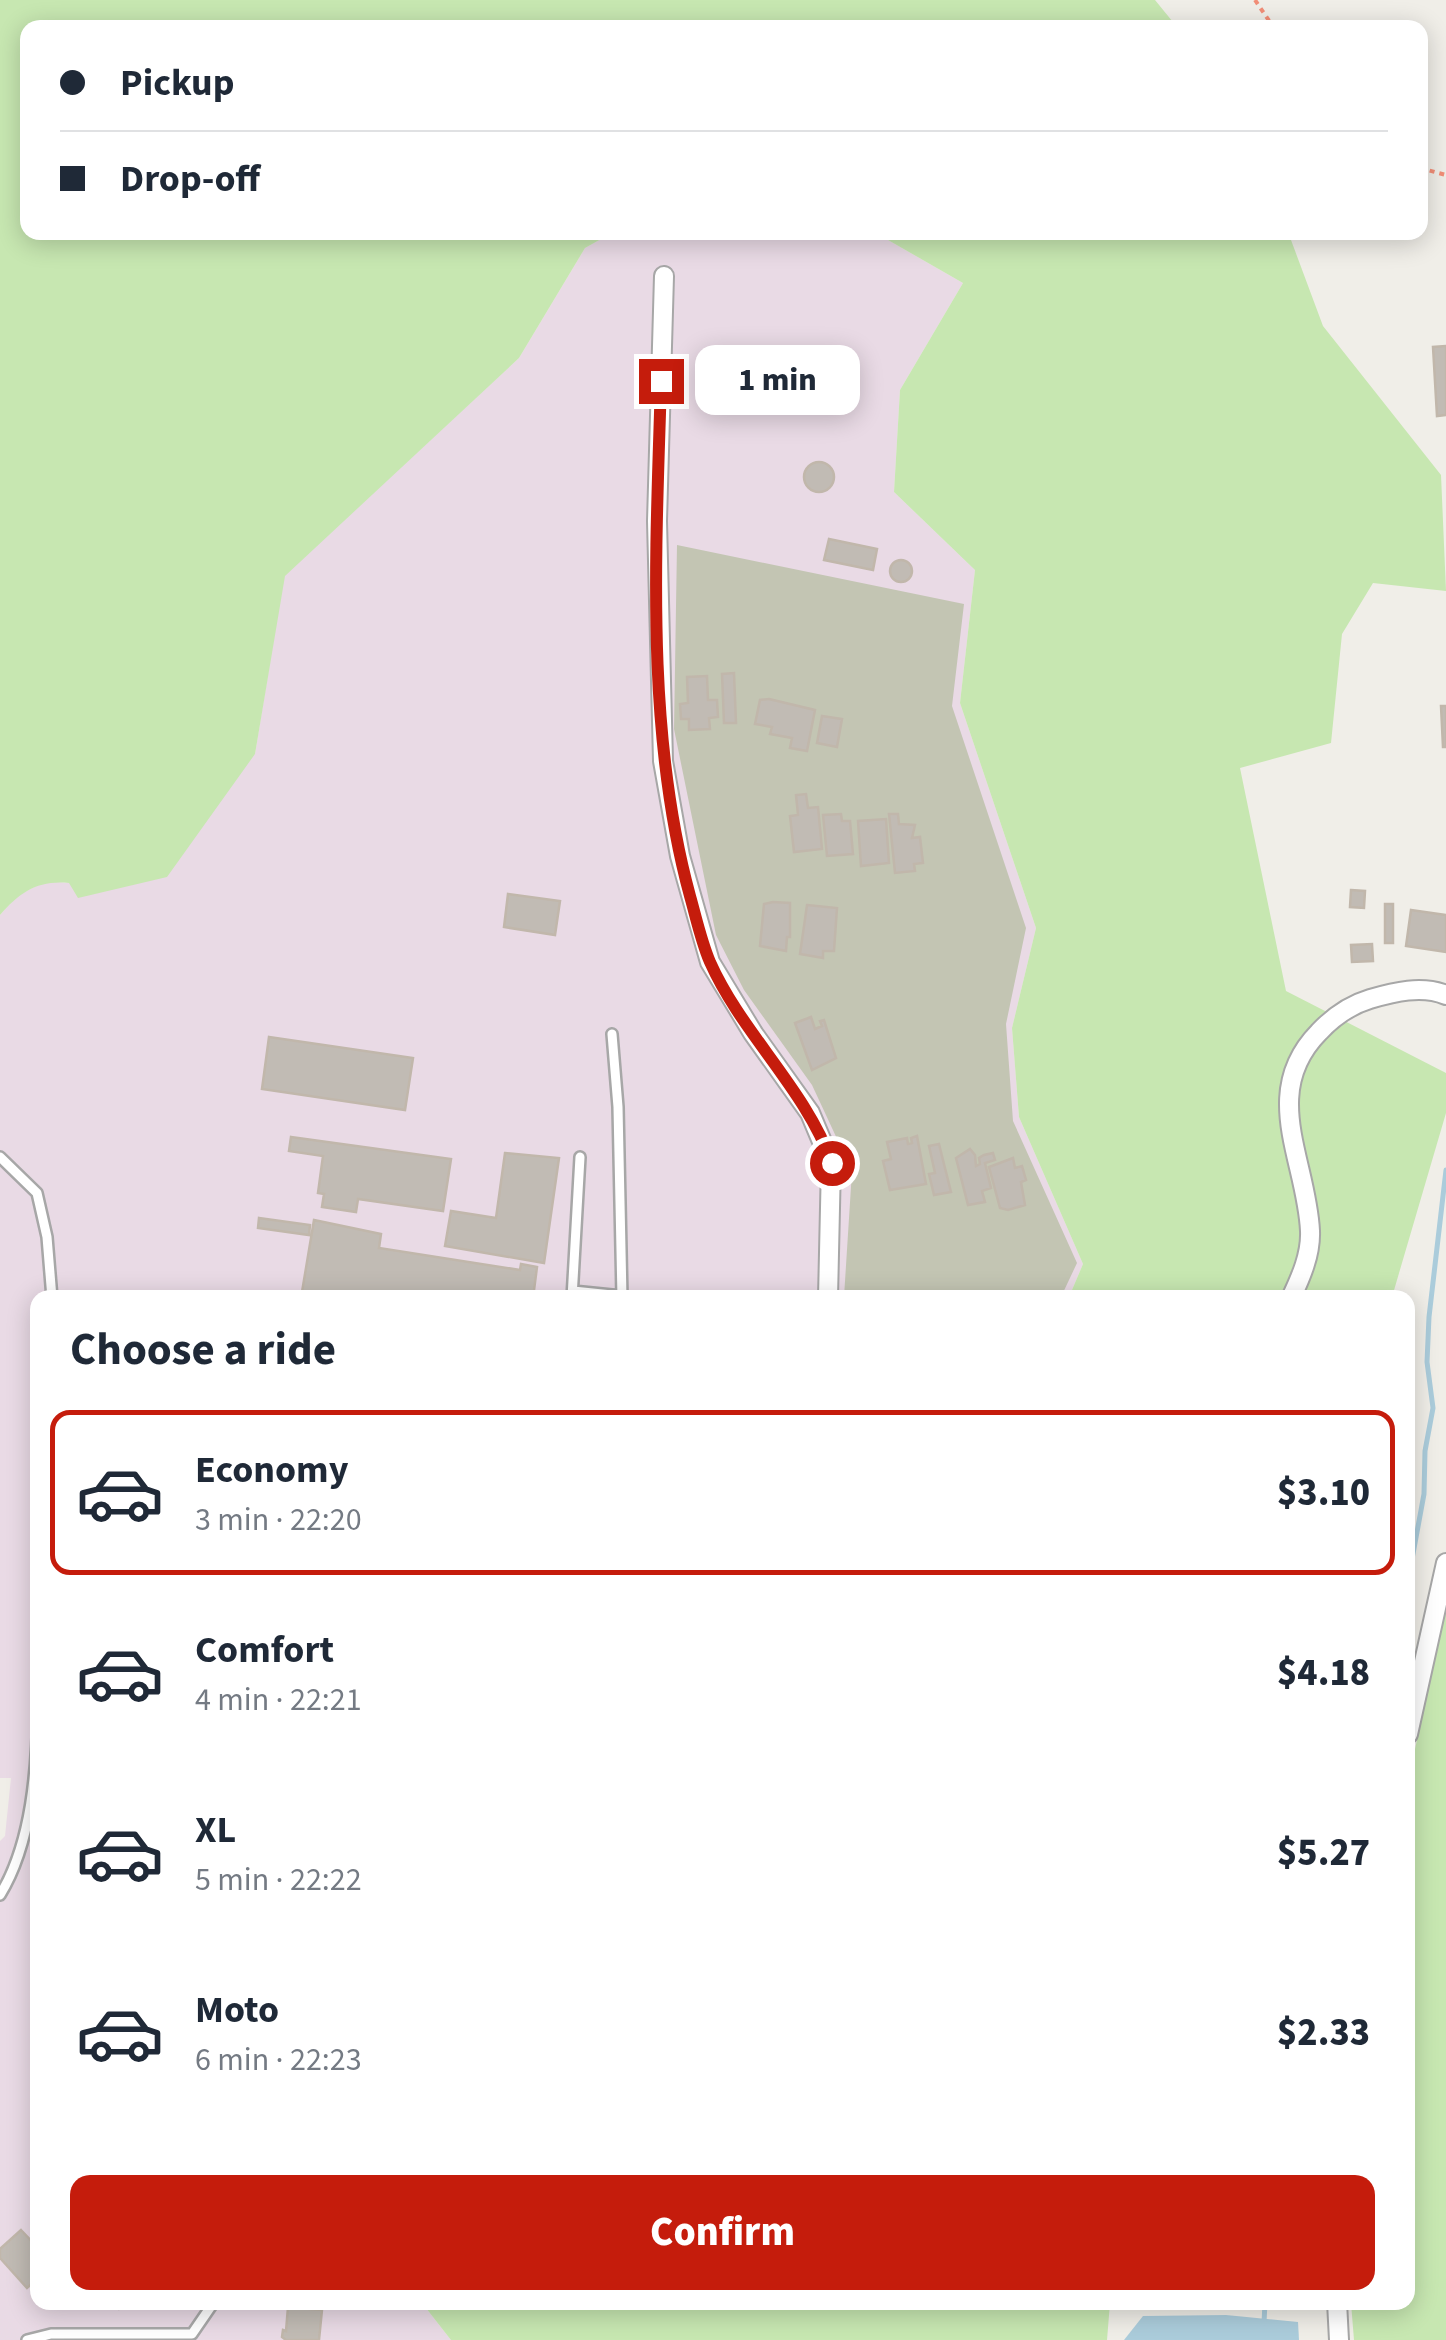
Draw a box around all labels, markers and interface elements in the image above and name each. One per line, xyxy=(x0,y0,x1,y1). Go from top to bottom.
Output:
text: Pickup xyxy=(120,56,234,110)
text: Drop-off xyxy=(120,152,260,206)
callout: 1 min xyxy=(696,346,861,416)
text: 1 min xyxy=(738,357,817,403)
route end xyxy=(639,359,684,404)
route start xyxy=(810,1141,855,1186)
text: Choose a ride xyxy=(70,1318,336,1382)
text: Economy xyxy=(195,1443,348,1497)
icon: car xyxy=(75,1448,165,1538)
text: $3.10 xyxy=(1277,1466,1370,1520)
text: 3 min · 22:20 xyxy=(195,1497,362,1543)
text: Comfort xyxy=(195,1623,334,1677)
icon: car xyxy=(75,1628,165,1718)
text: $4.18 xyxy=(1277,1646,1370,1700)
text: 4 min · 22:21 xyxy=(195,1677,362,1723)
text: XL xyxy=(195,1803,236,1857)
icon: car xyxy=(75,1808,165,1898)
text: $5.27 xyxy=(1277,1826,1370,1880)
text: 5 min · 22:22 xyxy=(195,1857,362,1903)
text: Moto xyxy=(195,1983,279,2037)
icon: car xyxy=(75,1988,165,2078)
text: $2.33 xyxy=(1277,2006,1370,2060)
text: 6 min · 22:23 xyxy=(195,2037,362,2083)
button: Confirm xyxy=(70,2175,1375,2290)

